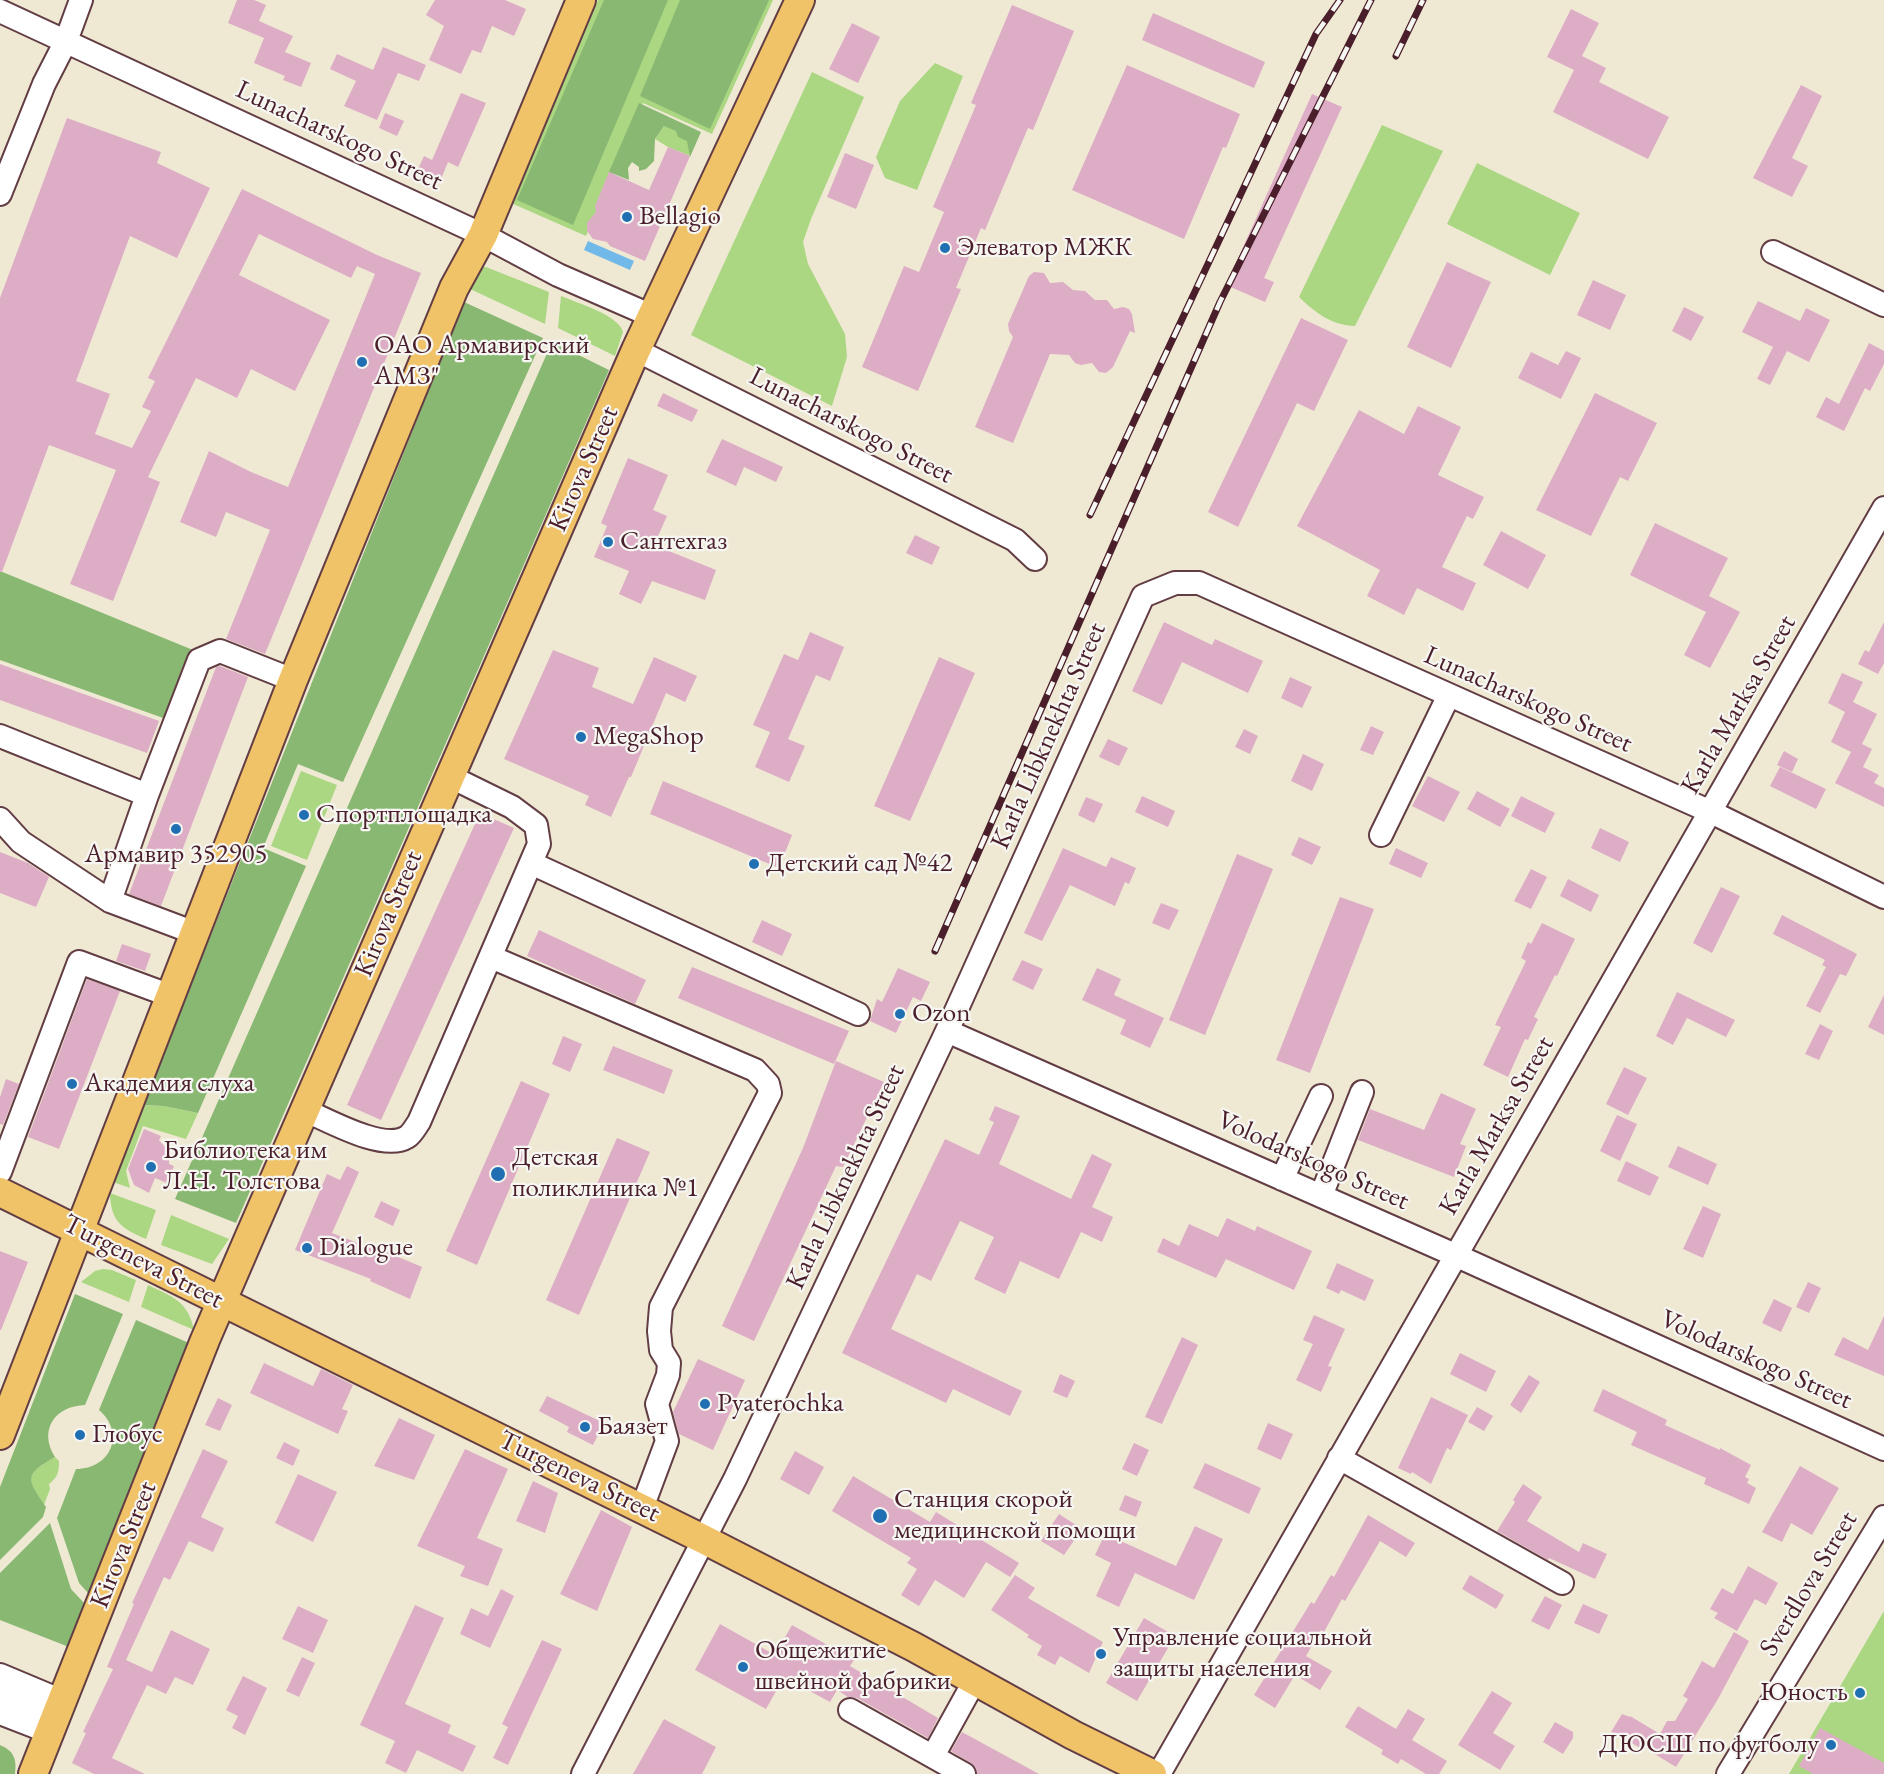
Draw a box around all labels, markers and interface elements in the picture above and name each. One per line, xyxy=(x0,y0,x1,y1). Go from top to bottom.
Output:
street label: Lunacharskogo Street xyxy=(231,74,447,198)
place label: Bellagio xyxy=(639,201,721,233)
marker: Bellagio xyxy=(620,210,634,224)
place label: Элеватор МЖК xyxy=(957,232,1132,264)
marker: Элеватор МЖК xyxy=(938,241,952,255)
place label: ОАО Армавирский АМЗ" xyxy=(374,330,589,393)
marker: ОАО Армавирский АМЗ" xyxy=(355,355,369,369)
street label: Lunacharskogo Street xyxy=(744,361,958,491)
street label: Kirova Street xyxy=(542,401,626,537)
place label: Сантехгаз xyxy=(620,526,727,558)
marker: Сантехгаз xyxy=(601,535,615,549)
street label: Karla Marksa Street xyxy=(1675,610,1803,800)
street label: Karla Libknekhta Street xyxy=(984,618,1114,854)
street label: Lunacharskogo Street xyxy=(1419,640,1637,760)
place label: MegaShop xyxy=(593,721,704,753)
marker: MegaShop xyxy=(574,730,588,744)
place label: Спортплощадка xyxy=(316,799,492,831)
marker: Спортплощадка xyxy=(297,808,311,822)
marker: Армавир 352905 xyxy=(169,822,183,836)
place label: Армавир 352905 xyxy=(85,839,267,871)
street label: Kirova Street xyxy=(348,846,430,982)
place label: Детский сад №42 xyxy=(766,848,952,880)
marker: Детский сад №42 xyxy=(747,857,761,871)
place label: Ozon xyxy=(912,998,970,1030)
marker: Ozon xyxy=(893,1007,907,1021)
street label: Karla Marksa Street xyxy=(1433,1031,1561,1221)
street label: Karla Libknekhta Street xyxy=(780,1059,912,1295)
place label: Академия слуха xyxy=(84,1068,254,1100)
marker: Академия слуха xyxy=(65,1077,79,1091)
street label: Volodarskogo Street xyxy=(1212,1104,1414,1218)
place label: Библиотека им Л.Н. Толстова xyxy=(163,1135,327,1198)
place label: Детская поликлиника №1 xyxy=(512,1142,699,1205)
marker: Библиотека им Л.Н. Толстова xyxy=(144,1160,158,1174)
marker: Детская поликлиника №1 xyxy=(489,1165,507,1183)
street label: Turgeneva Street xyxy=(58,1208,228,1316)
place label: Dialogue xyxy=(319,1232,413,1264)
marker: Dialogue xyxy=(300,1241,314,1255)
street label: Volodarskogo Street xyxy=(1655,1303,1857,1417)
place label: Pyaterochka xyxy=(717,1388,844,1420)
marker: Pyaterochka xyxy=(698,1397,712,1411)
place label: Баязет xyxy=(597,1411,668,1443)
place label: Глобус xyxy=(92,1419,163,1451)
marker: Баязет xyxy=(578,1420,592,1434)
street label: Turgeneva Street xyxy=(493,1424,665,1530)
marker: Глобус xyxy=(73,1428,87,1442)
street label: Kirova Street xyxy=(84,1477,164,1613)
place label: Станция скорой медицинской помощи xyxy=(894,1484,1136,1547)
street label: Sverdlova Street xyxy=(1753,1506,1865,1662)
marker: Станция скорой медицинской помощи xyxy=(871,1507,889,1525)
place label: Управление социальной защиты населения xyxy=(1113,1622,1372,1685)
place label: Общежитие швейной фабрики xyxy=(755,1635,951,1698)
marker: Управление социальной защиты населения xyxy=(1094,1647,1108,1661)
marker: Общежитие швейной фабрики xyxy=(736,1660,750,1674)
place label: Юность xyxy=(1760,1677,1848,1709)
marker: Юность xyxy=(1853,1686,1867,1700)
place label: ДЮСШ по футболу xyxy=(1599,1729,1819,1761)
marker: ДЮСШ по футболу xyxy=(1824,1738,1838,1752)

